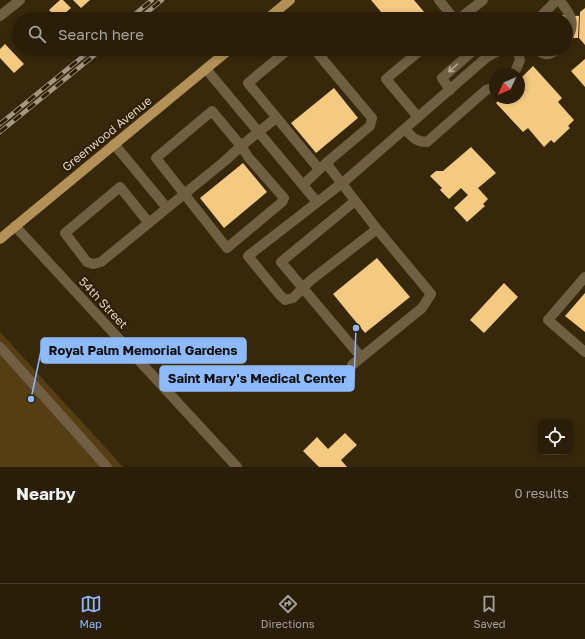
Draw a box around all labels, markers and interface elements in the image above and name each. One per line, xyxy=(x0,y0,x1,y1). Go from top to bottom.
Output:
search box xyxy=(12,12,573,56)
icon: search xyxy=(26,23,48,45)
text: Search here xyxy=(58,25,144,43)
one-way arrow xyxy=(448,64,459,73)
north arrow xyxy=(489,68,525,104)
street label: Greenwood Avenue xyxy=(59,93,155,174)
street label: 54th Street xyxy=(76,274,131,332)
callout: Royal Palm Memorial Gardens xyxy=(41,338,246,363)
text: Royal Palm Memorial Gardens xyxy=(49,342,237,358)
callout: Saint Mary's Medical Center xyxy=(160,366,354,391)
text: Saint Mary's Medical Center xyxy=(168,370,346,386)
map controls xyxy=(537,419,573,455)
button: locate xyxy=(537,419,573,455)
text: Nearby xyxy=(16,483,76,504)
text: 0 results xyxy=(514,485,569,501)
tab: Map xyxy=(79,593,102,630)
tab: Directions xyxy=(261,593,315,630)
tab: Saved xyxy=(473,593,506,630)

